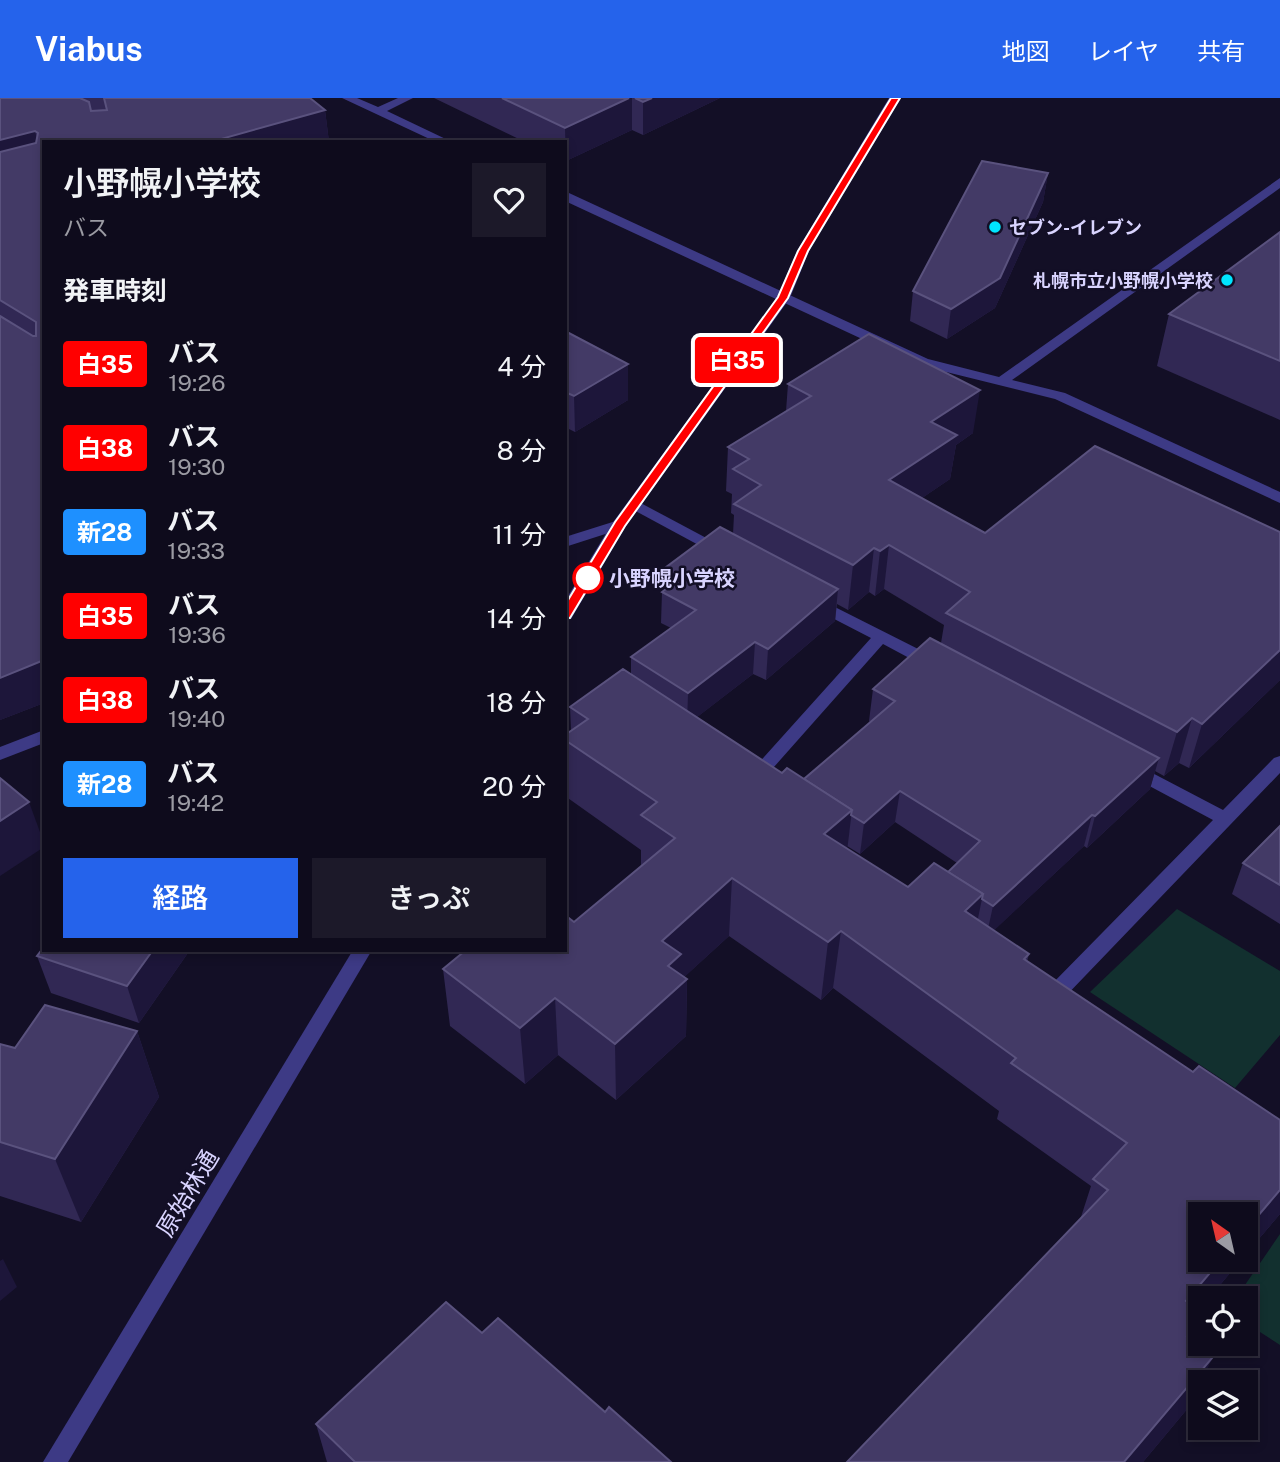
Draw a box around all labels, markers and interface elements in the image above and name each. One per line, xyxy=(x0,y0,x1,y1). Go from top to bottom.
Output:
text: Viabus xyxy=(35,30,143,68)
text: 地図 xyxy=(1002,37,1050,65)
text: レイヤ xyxy=(1088,37,1159,65)
text: 共有 xyxy=(1197,37,1245,65)
button: heart xyxy=(472,163,546,237)
text: 小野幌小学校 xyxy=(63,164,261,202)
text: バス xyxy=(63,214,109,241)
place label: セブン-イレブン xyxy=(1009,217,1142,238)
marker: セブン-イレブン xyxy=(987,219,1003,235)
place label: 札幌市立小野幌小学校 xyxy=(1033,270,1213,291)
marker: 札幌市立小野幌小学校 xyxy=(1219,272,1235,288)
text: 発車時刻 xyxy=(63,275,167,306)
text: バス xyxy=(168,337,220,368)
line badge: 白35 xyxy=(697,337,777,383)
text: 白35 xyxy=(709,346,765,374)
text: 白35 xyxy=(77,350,133,378)
text: 4 分 xyxy=(497,351,546,382)
text: 19:26 xyxy=(168,369,226,396)
text: バス xyxy=(168,421,220,452)
text: 白38 xyxy=(77,434,133,462)
text: 8 分 xyxy=(497,435,546,466)
text: 19:30 xyxy=(168,453,225,480)
text: バス xyxy=(167,505,219,536)
text: 新28 xyxy=(77,518,132,546)
text: 11 分 xyxy=(493,519,546,550)
text: 19:33 xyxy=(167,537,225,564)
marker: 小野幌小学校 xyxy=(573,563,603,593)
place label: 小野幌小学校 xyxy=(609,566,735,591)
text: バス xyxy=(168,589,220,620)
text: 白35 xyxy=(77,602,133,630)
text: 14 分 xyxy=(487,603,546,634)
text: 19:36 xyxy=(168,621,226,648)
text: バス xyxy=(168,673,220,704)
text: 白38 xyxy=(77,686,133,714)
text: 18 分 xyxy=(486,687,546,718)
text: 19:40 xyxy=(168,705,225,732)
text: バス xyxy=(167,757,219,788)
text: 新28 xyxy=(77,770,132,798)
text: 20 分 xyxy=(482,771,546,802)
text: 19:42 xyxy=(167,789,224,816)
button: 経路 xyxy=(63,858,298,938)
button: きっぷ xyxy=(312,858,546,938)
street label: 原始林通 xyxy=(150,1145,224,1241)
north arrow xyxy=(1188,1202,1258,1272)
map controls xyxy=(1188,1202,1258,1440)
button: locate xyxy=(1188,1286,1258,1356)
button: layers xyxy=(1188,1370,1258,1440)

